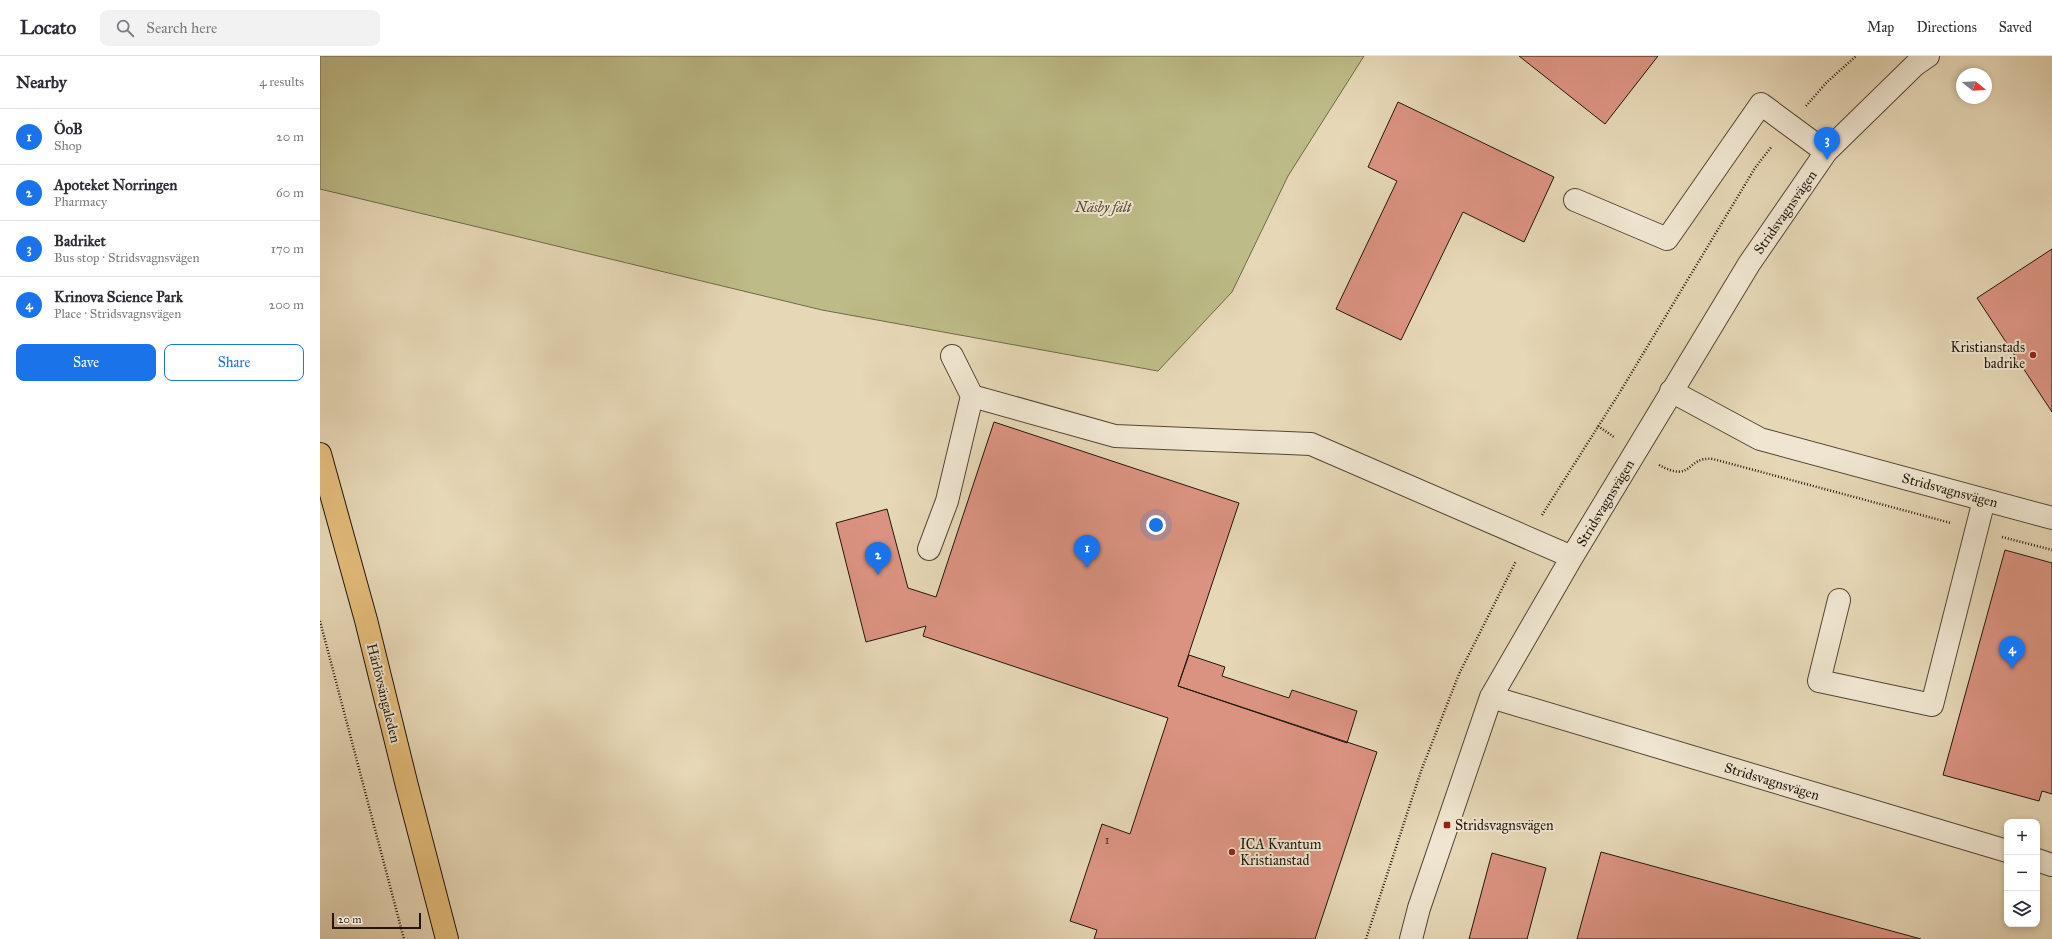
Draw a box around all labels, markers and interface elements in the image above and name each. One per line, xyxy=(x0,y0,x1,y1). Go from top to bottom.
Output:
search box xyxy=(100,10,380,46)
text: Locato xyxy=(20,16,76,39)
icon: search xyxy=(114,17,136,39)
text: Search here xyxy=(146,19,217,37)
text: Map xyxy=(1867,19,1894,36)
text: Directions xyxy=(1916,19,1977,36)
text: Saved xyxy=(1999,19,2032,36)
north arrow xyxy=(1956,68,1992,104)
text: Nearby xyxy=(16,72,67,93)
text: 4 results xyxy=(259,74,304,90)
text: ÖoB xyxy=(54,120,83,138)
pin: 3 xyxy=(1814,127,1840,160)
text: 1 xyxy=(26,129,32,145)
text: 20 m xyxy=(276,129,304,145)
text: Shop xyxy=(54,138,82,154)
street label: Stridsvagnsvägen xyxy=(1750,167,1821,258)
text: Apoteket Norringen xyxy=(54,176,177,194)
text: 2 xyxy=(26,185,32,201)
text: 60 m xyxy=(276,185,304,201)
text: Pharmacy xyxy=(54,194,107,210)
park label: Näsby fält xyxy=(1074,199,1133,216)
text: Badriket xyxy=(54,232,106,250)
text: 3 xyxy=(26,241,32,257)
text: 170 m xyxy=(271,241,304,257)
text: Bus stop · Stridsvagnsvägen xyxy=(54,250,200,266)
text: Krinova Science Park xyxy=(54,288,183,306)
text: 4 xyxy=(25,297,33,313)
text: 200 m xyxy=(269,297,304,313)
text: Place · Stridsvagnsvägen xyxy=(54,306,181,322)
place label: Kristianstads badrike xyxy=(1950,339,2025,372)
button: Save xyxy=(16,344,156,381)
button: Share xyxy=(164,344,304,381)
marker: Kristianstads badrike xyxy=(2028,350,2038,360)
street label: Stridsvagnsvägen xyxy=(1573,456,1638,550)
street label: Stridsvagnsvägen xyxy=(1900,470,2000,512)
your location xyxy=(1146,515,1166,535)
pin: 1 xyxy=(1074,535,1100,568)
pin: 2 xyxy=(865,542,891,575)
pin: 4 xyxy=(1999,636,2025,669)
street label: Härlövsängaleden xyxy=(363,642,404,745)
street label: Stridsvagnsvägen xyxy=(1722,759,1822,804)
place label: Stridsvagnsvägen xyxy=(1455,817,1554,834)
map controls xyxy=(2004,819,2040,927)
button: + xyxy=(2004,819,2040,855)
marker: Stridsvagnsvägen xyxy=(1442,820,1452,830)
house number: 1 xyxy=(1105,833,1110,847)
place label: ICA Kvantum Kristianstad xyxy=(1240,836,1322,869)
marker: ICA Kvantum Kristianstad xyxy=(1227,847,1237,857)
button: − xyxy=(2004,855,2040,891)
button: layers xyxy=(2004,891,2040,927)
scale bar xyxy=(332,911,421,930)
text: 20 m xyxy=(338,913,361,926)

